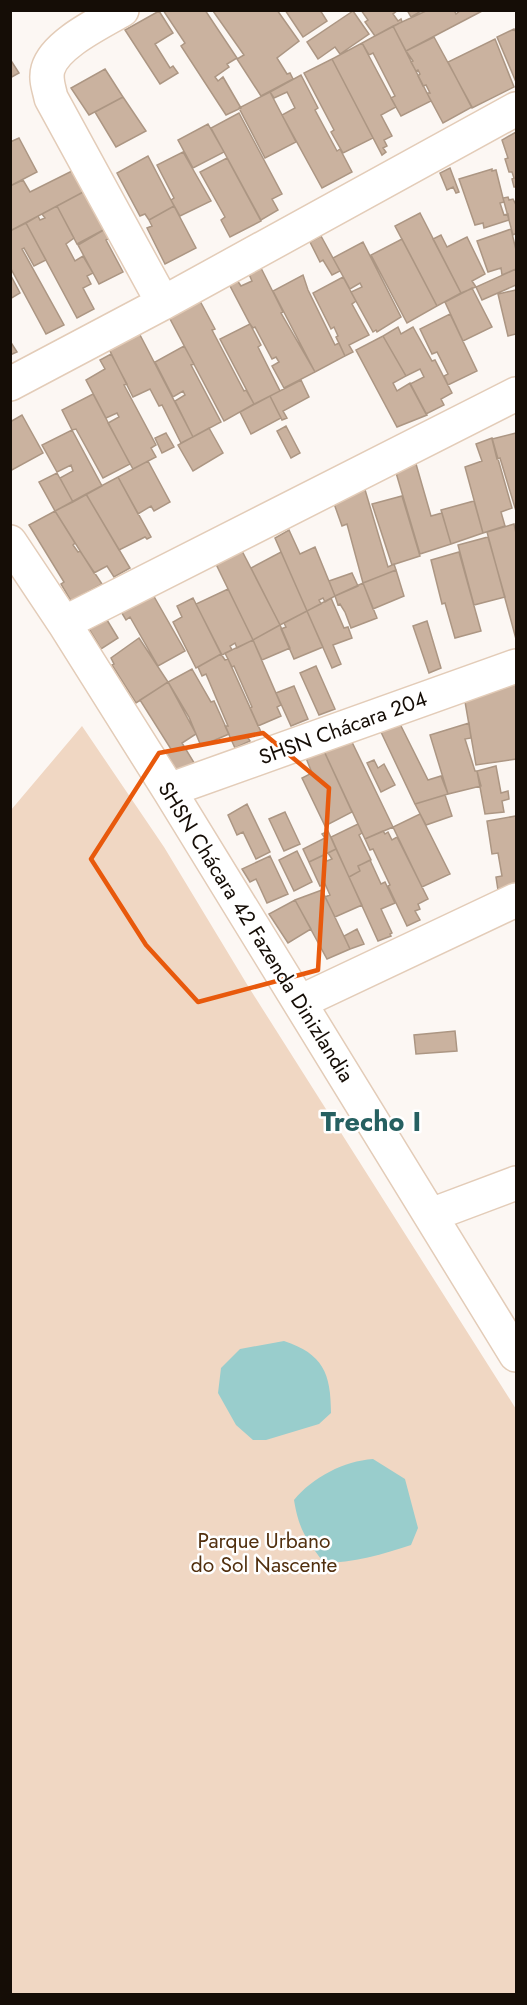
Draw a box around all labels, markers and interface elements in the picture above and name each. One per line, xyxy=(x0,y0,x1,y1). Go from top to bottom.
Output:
street label: SHSN Chácara 204 xyxy=(255,684,431,772)
street label: SHSN Chácara 42 Fazenda Dinizlandia xyxy=(151,776,361,1088)
district label: Trecho I xyxy=(321,1102,421,1141)
park label: Parque Urbano do Sol Nascente xyxy=(191,1526,337,1580)

